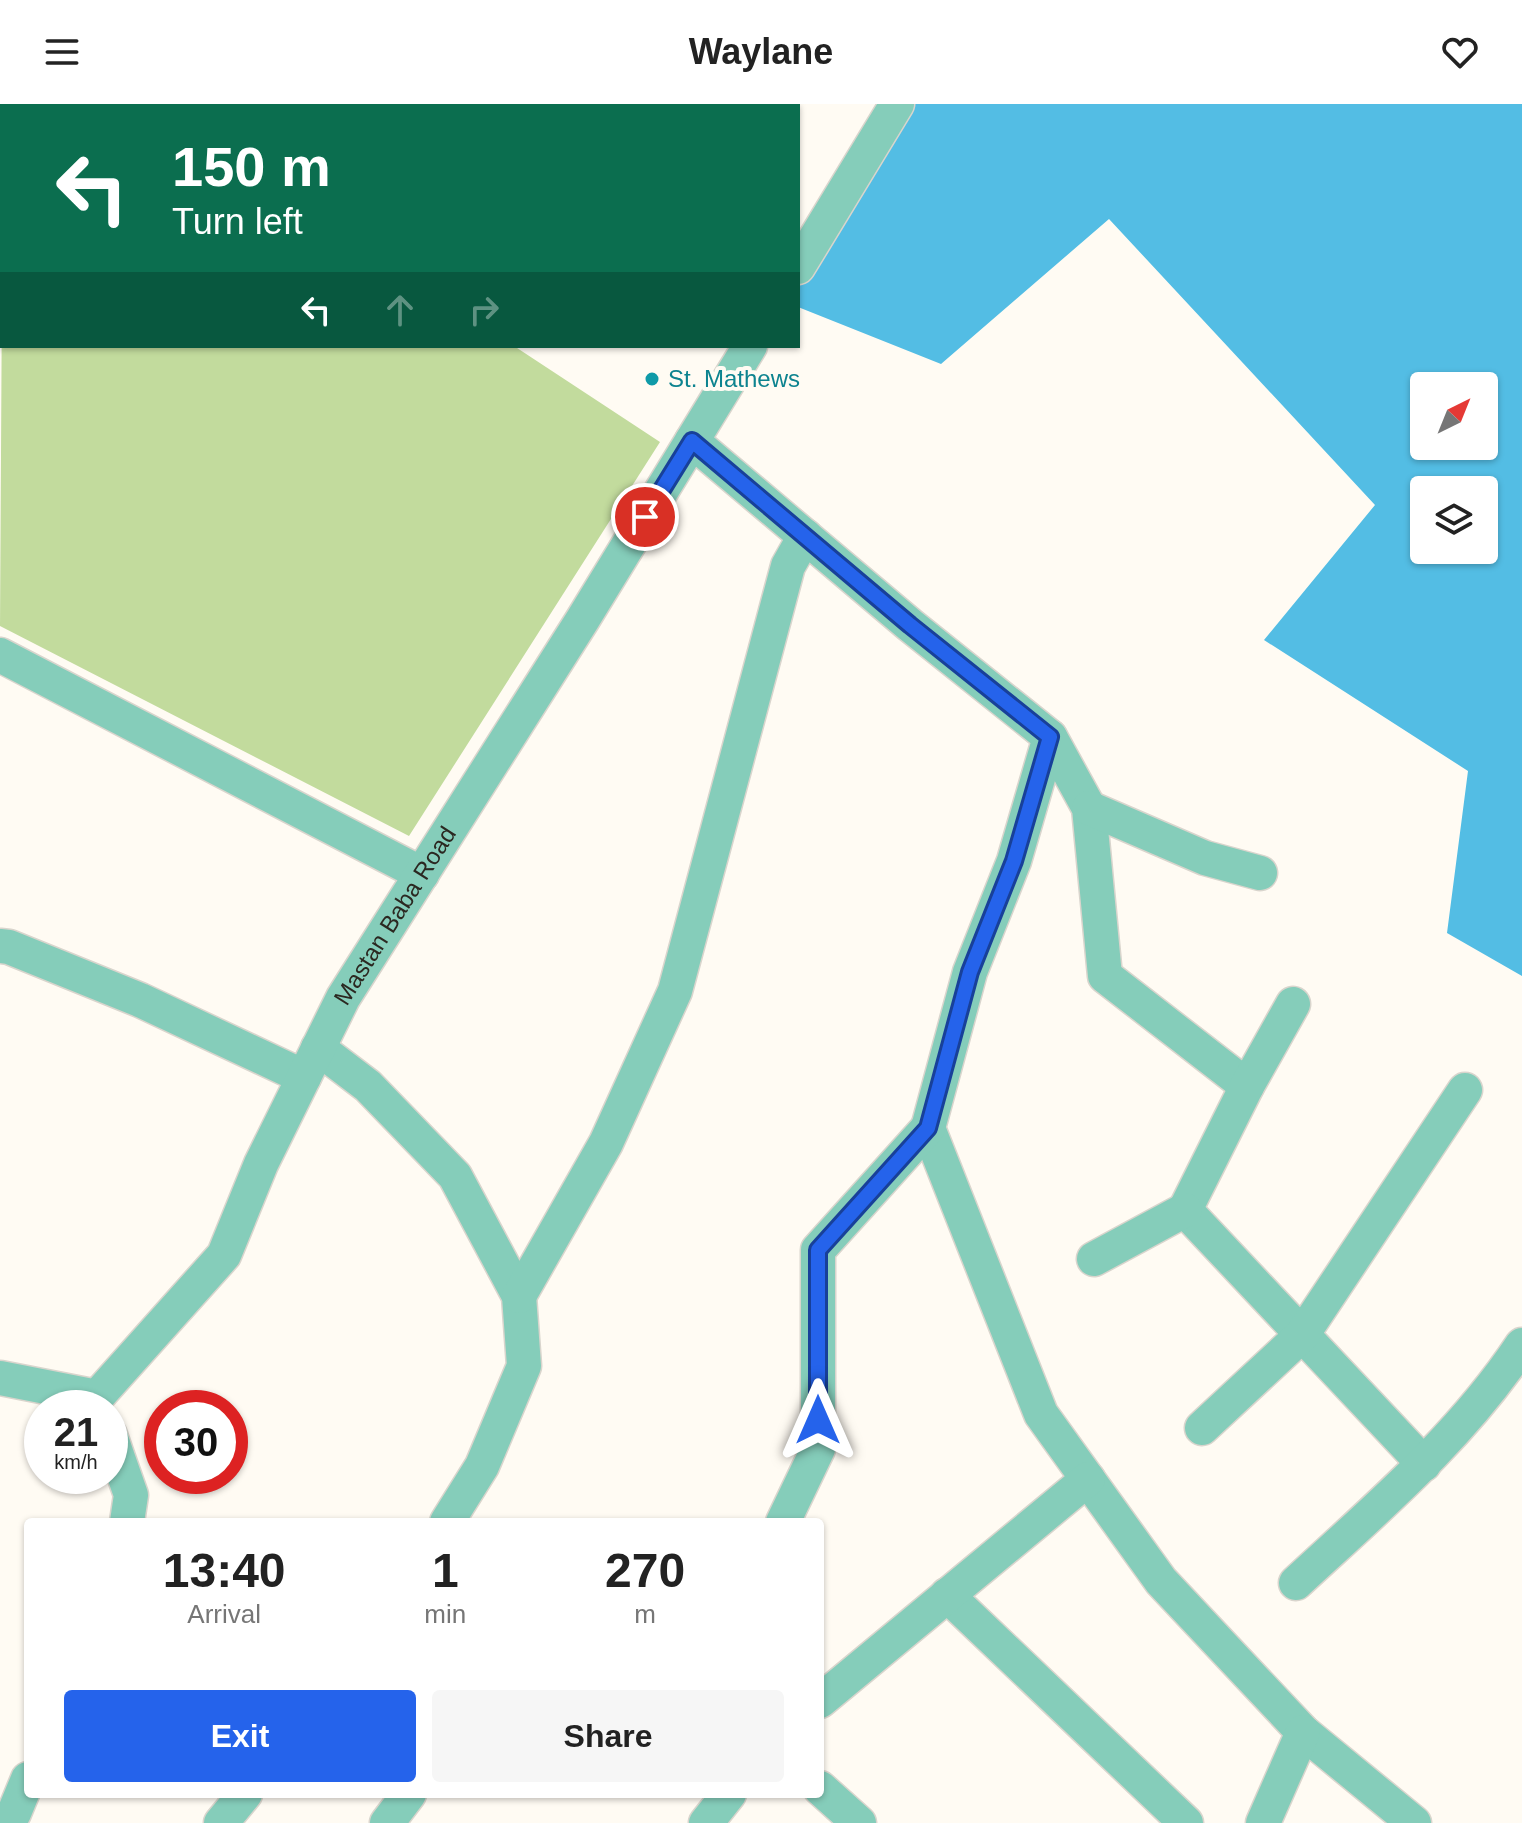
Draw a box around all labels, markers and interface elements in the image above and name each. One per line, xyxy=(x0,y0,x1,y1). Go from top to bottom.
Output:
icon: menu xyxy=(40,30,84,74)
icon: heart xyxy=(1438,30,1482,74)
text: Waylane xyxy=(689,31,833,72)
text: 150 m xyxy=(172,135,331,198)
icon: left xyxy=(40,136,144,240)
text: Turn left xyxy=(172,201,303,242)
icon: left xyxy=(294,288,338,332)
icon: ahead xyxy=(378,288,422,332)
icon: right xyxy=(462,288,506,332)
place label: St. Mathews xyxy=(668,365,800,392)
marker: St. Mathews xyxy=(643,370,661,388)
north arrow xyxy=(1410,372,1498,460)
map controls xyxy=(1410,372,1498,564)
button: layers xyxy=(1410,476,1498,564)
pin xyxy=(611,483,679,551)
icon: arrive xyxy=(623,495,667,539)
street label: Mastan Baba Road xyxy=(328,821,461,1010)
position arrow xyxy=(776,1378,860,1462)
speed limit sign: 30 xyxy=(144,1390,248,1494)
text: 21 xyxy=(54,1410,98,1454)
text: km/h xyxy=(54,1451,98,1473)
text: 13:40 xyxy=(163,1544,286,1597)
text: 1 xyxy=(432,1544,459,1597)
text: 270 xyxy=(605,1544,685,1597)
text: Arrival xyxy=(187,1599,261,1629)
text: min xyxy=(424,1599,466,1629)
text: m xyxy=(634,1599,656,1629)
button: Exit xyxy=(64,1690,416,1782)
button: Share xyxy=(432,1690,784,1782)

